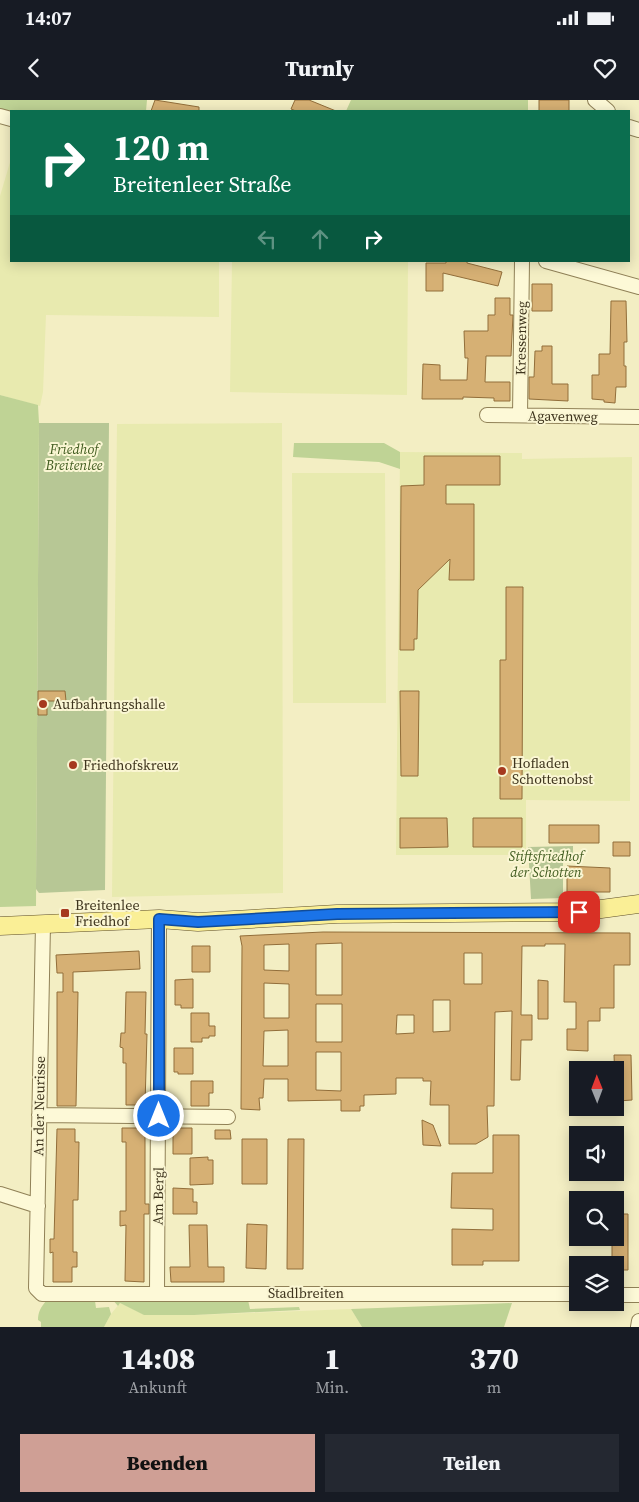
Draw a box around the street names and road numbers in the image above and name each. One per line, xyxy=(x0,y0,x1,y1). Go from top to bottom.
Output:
street label: Kressenweg xyxy=(510,301,532,375)
street label: Agavenweg xyxy=(528,405,598,427)
street label: An der Neurisse xyxy=(28,1056,50,1156)
street label: Am Bergl xyxy=(147,1167,169,1225)
street label: Stadlbreiten xyxy=(268,1283,345,1303)

